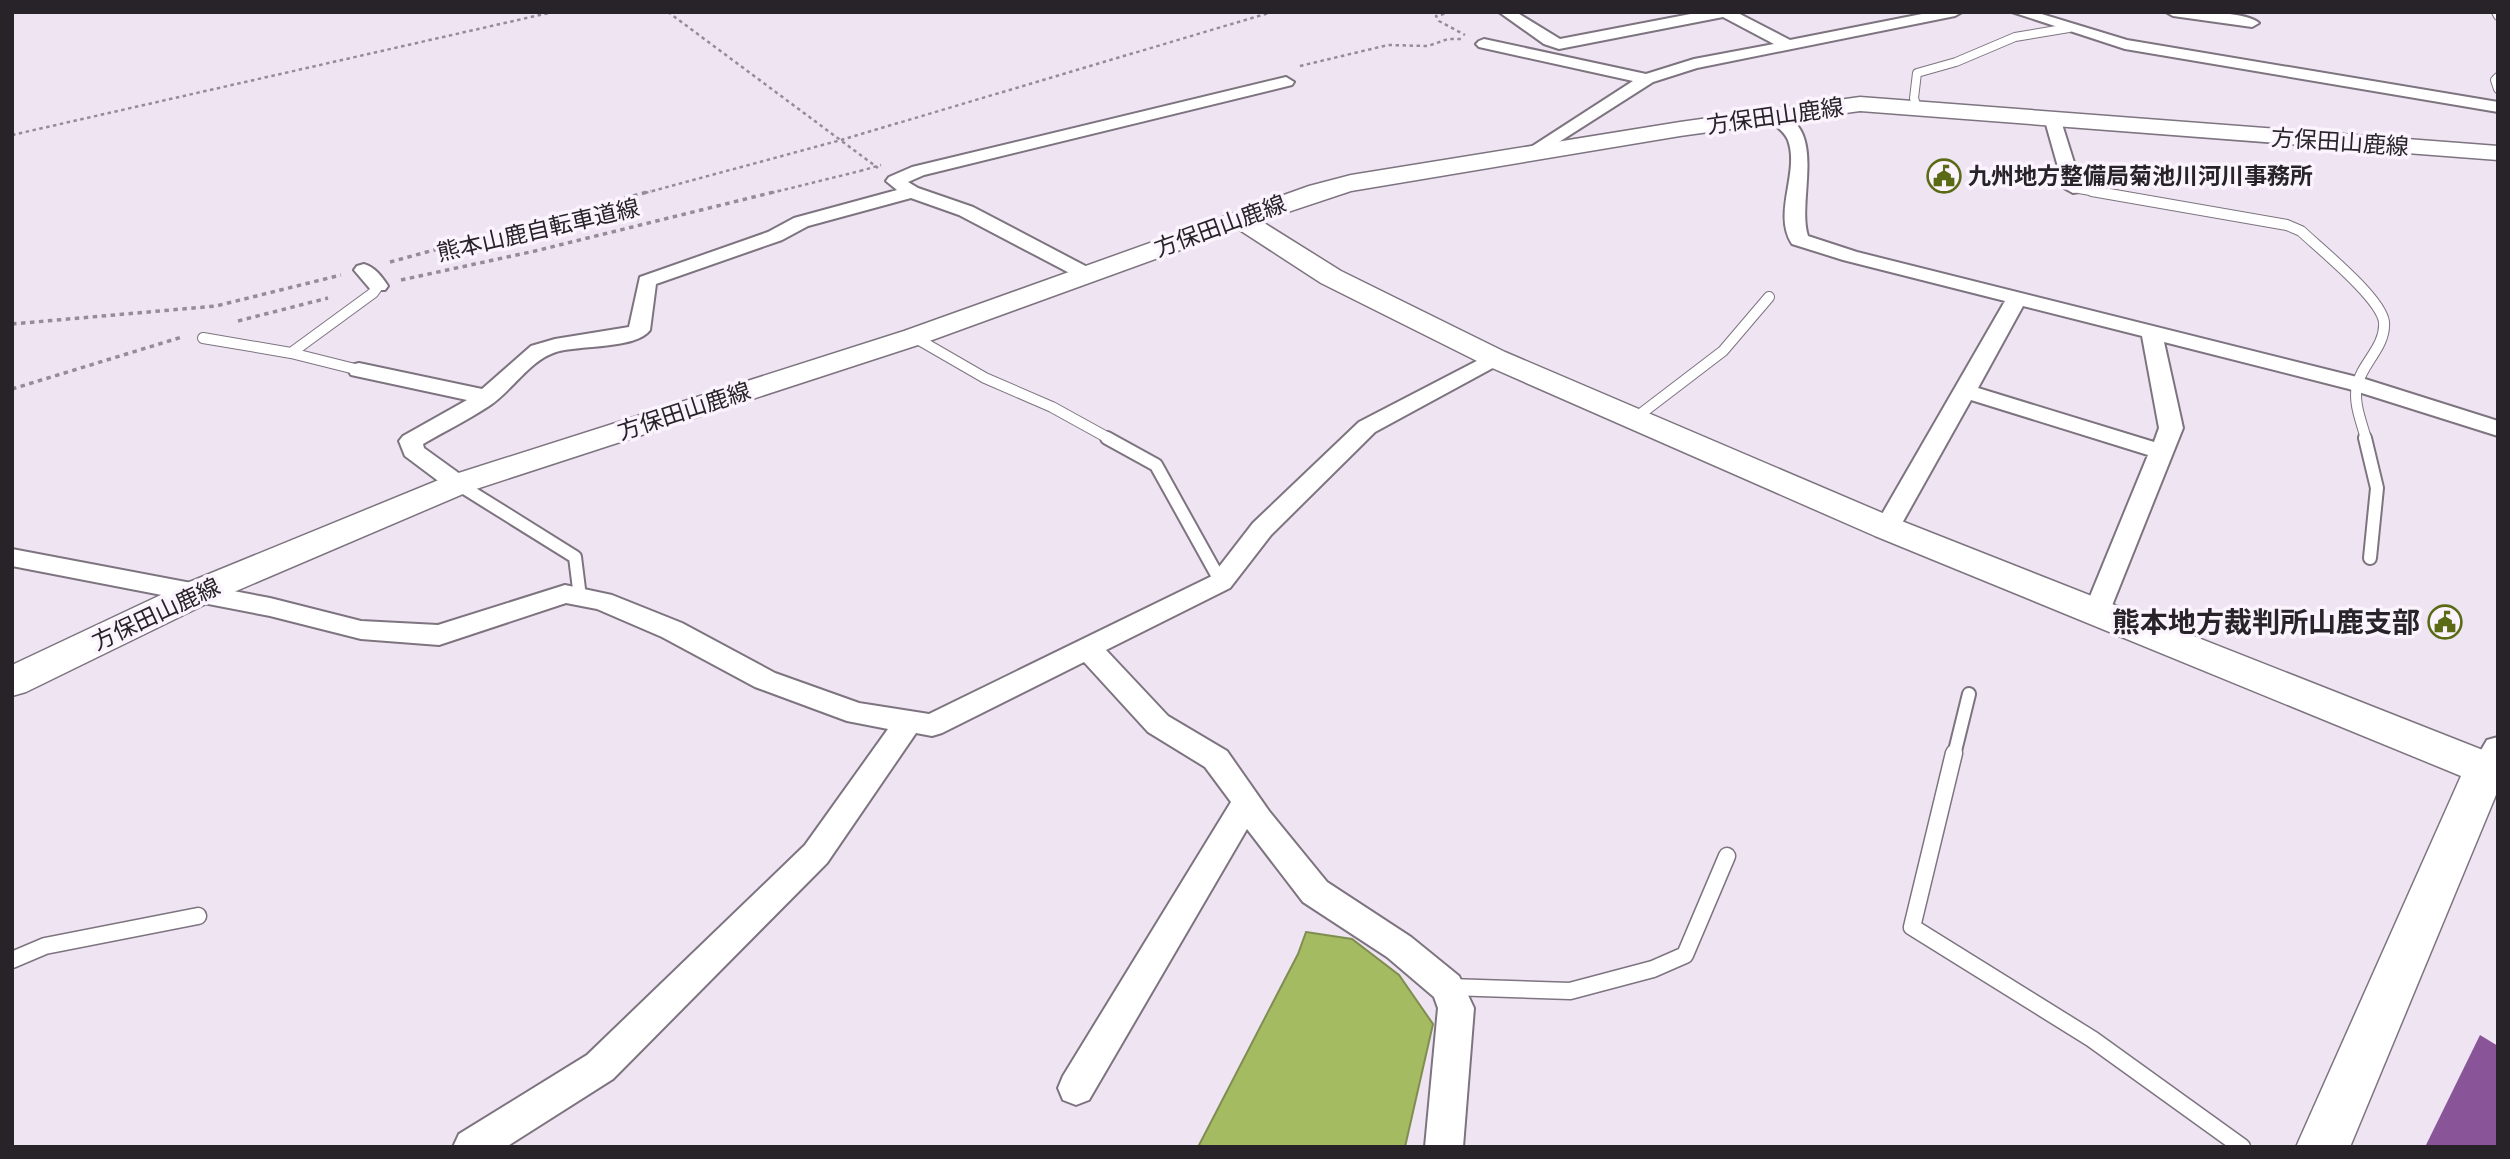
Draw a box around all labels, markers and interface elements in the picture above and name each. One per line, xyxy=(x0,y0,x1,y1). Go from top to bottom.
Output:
street label: 方保田山鹿線 xyxy=(1705,93,1845,139)
street label: 方保田山鹿線 xyxy=(2270,123,2410,161)
public building icon: 九州地方整備局菊池川河川事務所 xyxy=(1925,157,1963,195)
place label: 九州地方整備局菊池川河川事務所 xyxy=(1968,162,2313,190)
street label: 方保田山鹿線 xyxy=(1150,189,1290,263)
street label: 熊本山鹿自転車道線 xyxy=(434,193,642,267)
street label: 方保田山鹿線 xyxy=(614,376,754,446)
street label: 方保田山鹿線 xyxy=(88,572,224,656)
public building icon: 熊本地方裁判所山鹿支部 xyxy=(2426,603,2464,641)
place label: 熊本地方裁判所山鹿支部 xyxy=(2112,606,2420,639)

